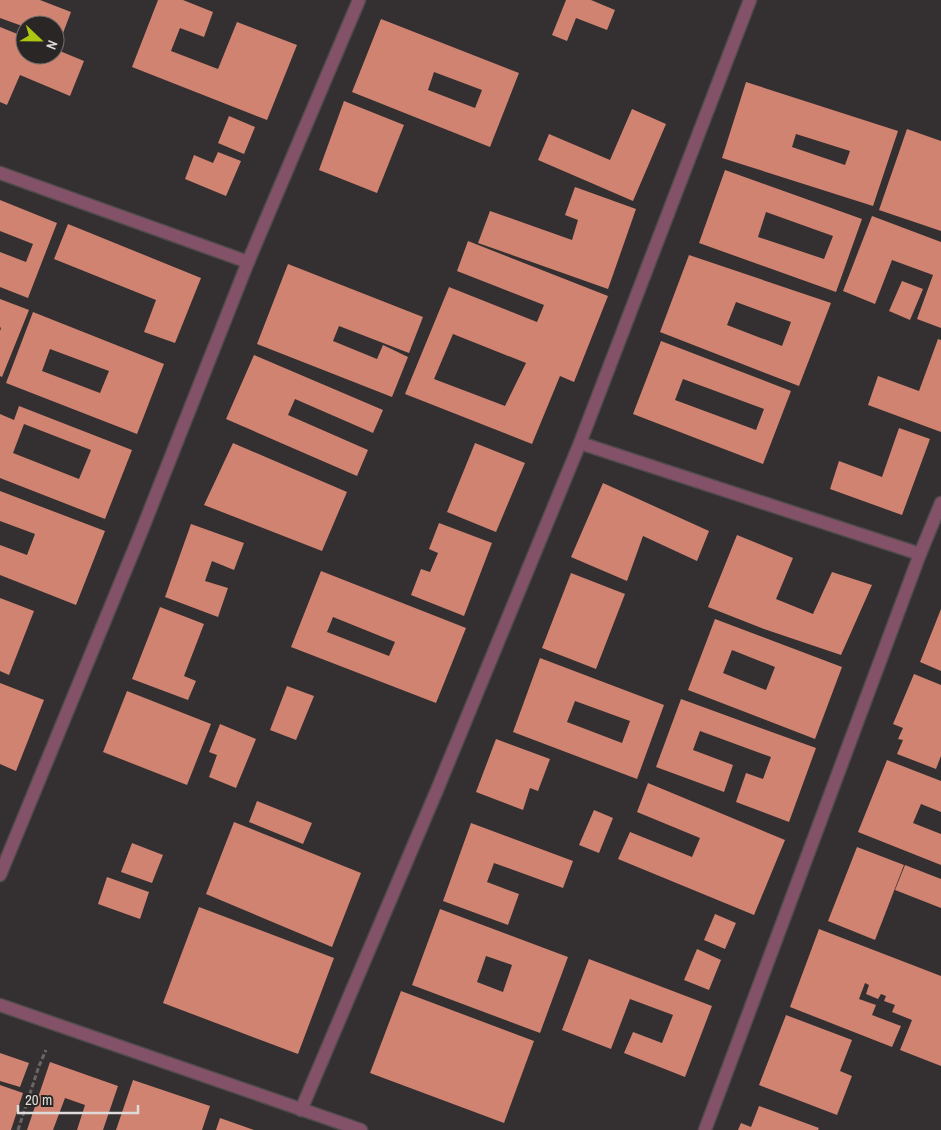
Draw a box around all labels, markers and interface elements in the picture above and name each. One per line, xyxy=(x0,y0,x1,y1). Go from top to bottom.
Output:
north arrow xyxy=(15,15,65,65)
text: N xyxy=(42,38,62,52)
scale bar xyxy=(18,1082,138,1114)
text: 20 m xyxy=(25,1089,52,1110)

